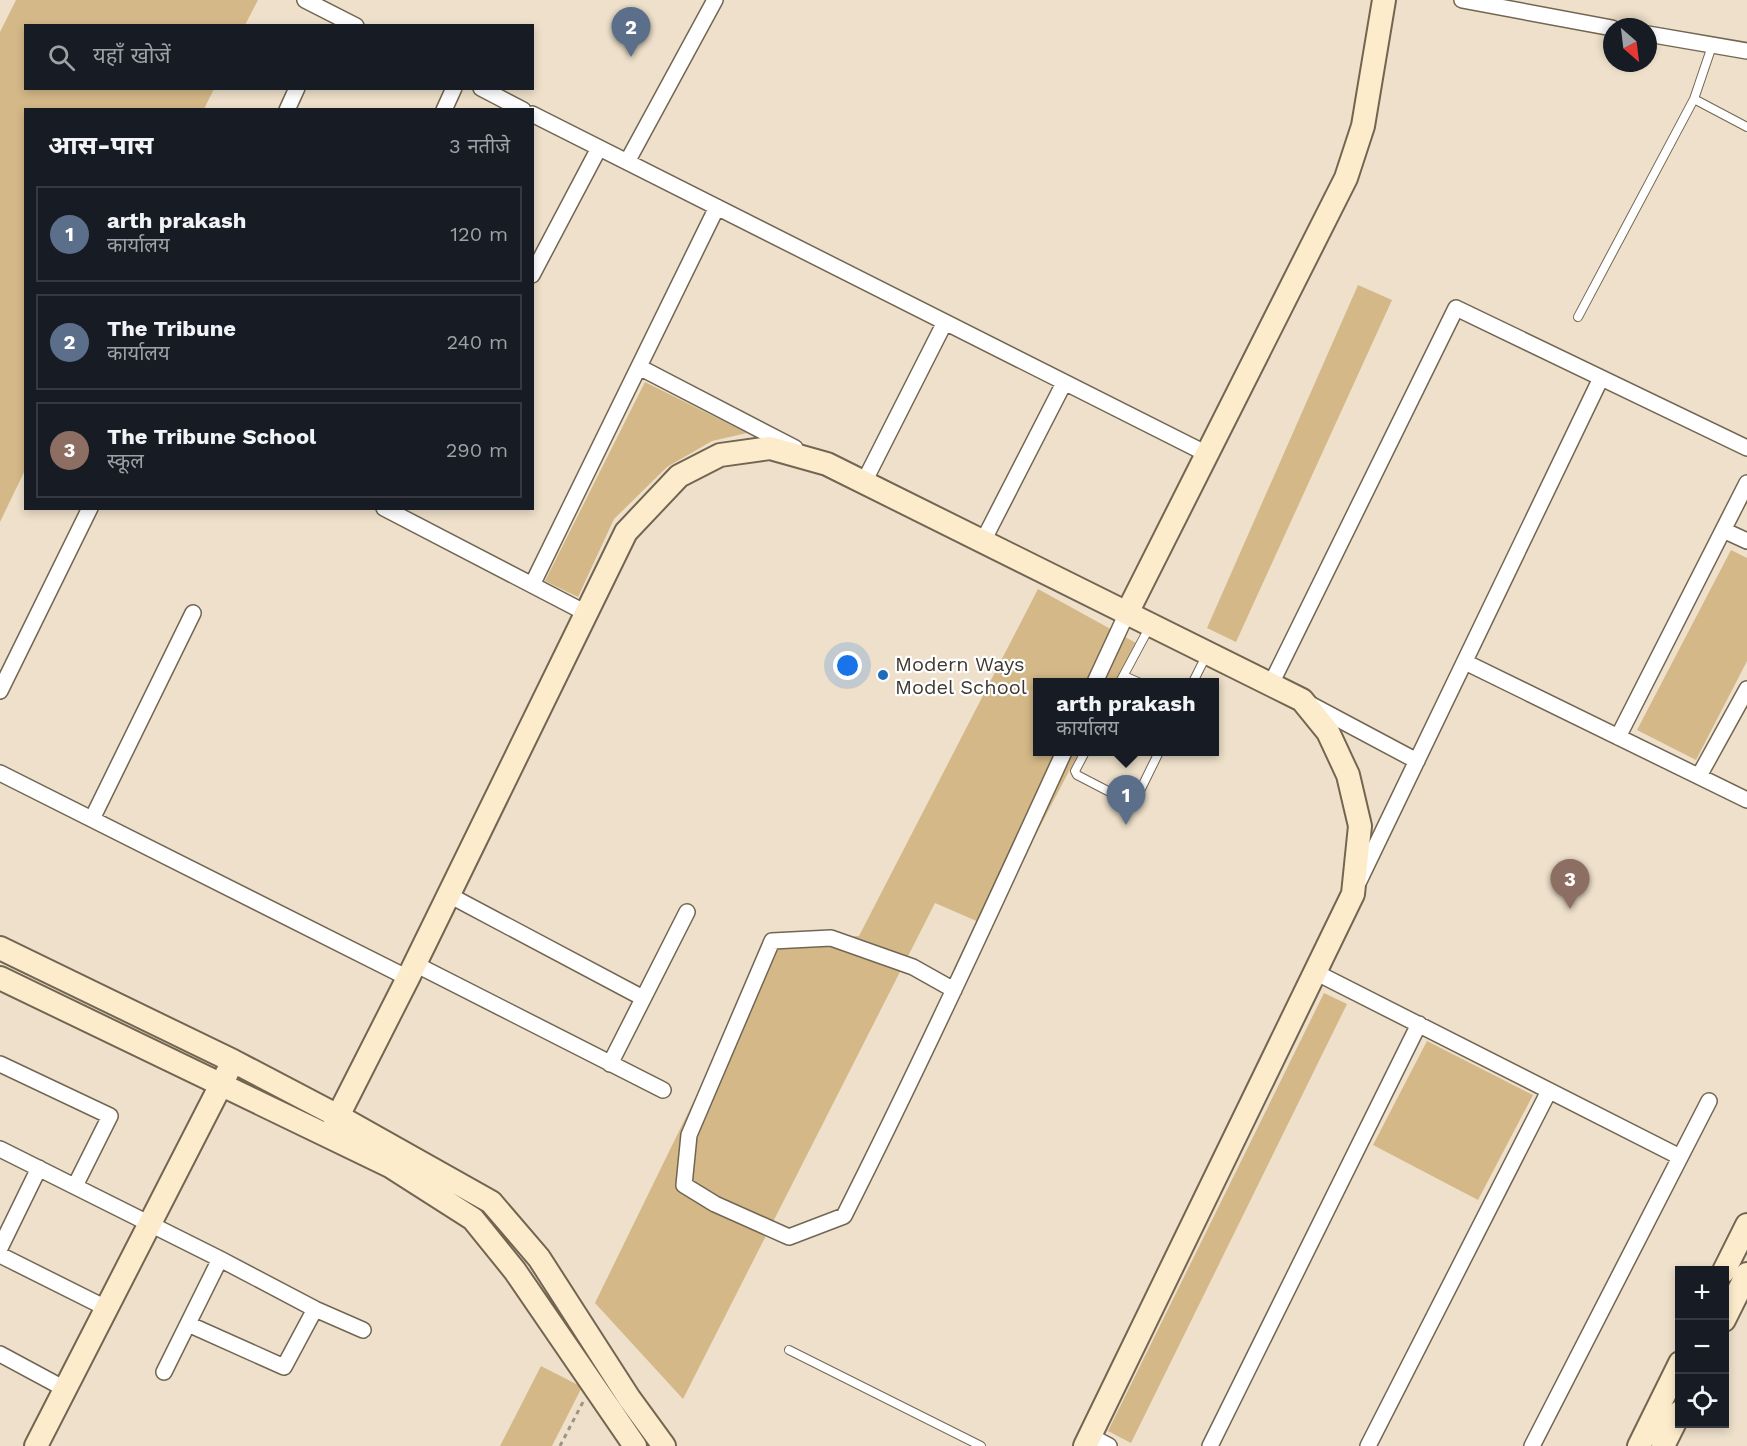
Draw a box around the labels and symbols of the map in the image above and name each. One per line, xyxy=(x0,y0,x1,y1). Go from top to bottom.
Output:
pin: 2 xyxy=(612,8,650,57)
north arrow xyxy=(1603,18,1657,72)
your location xyxy=(833,651,862,680)
place label: Modern Ways Model School xyxy=(895,652,1027,699)
marker: Modern Ways Model School xyxy=(876,668,890,682)
pin: 1 xyxy=(1106,776,1146,825)
pin: 3 xyxy=(1550,860,1590,909)

